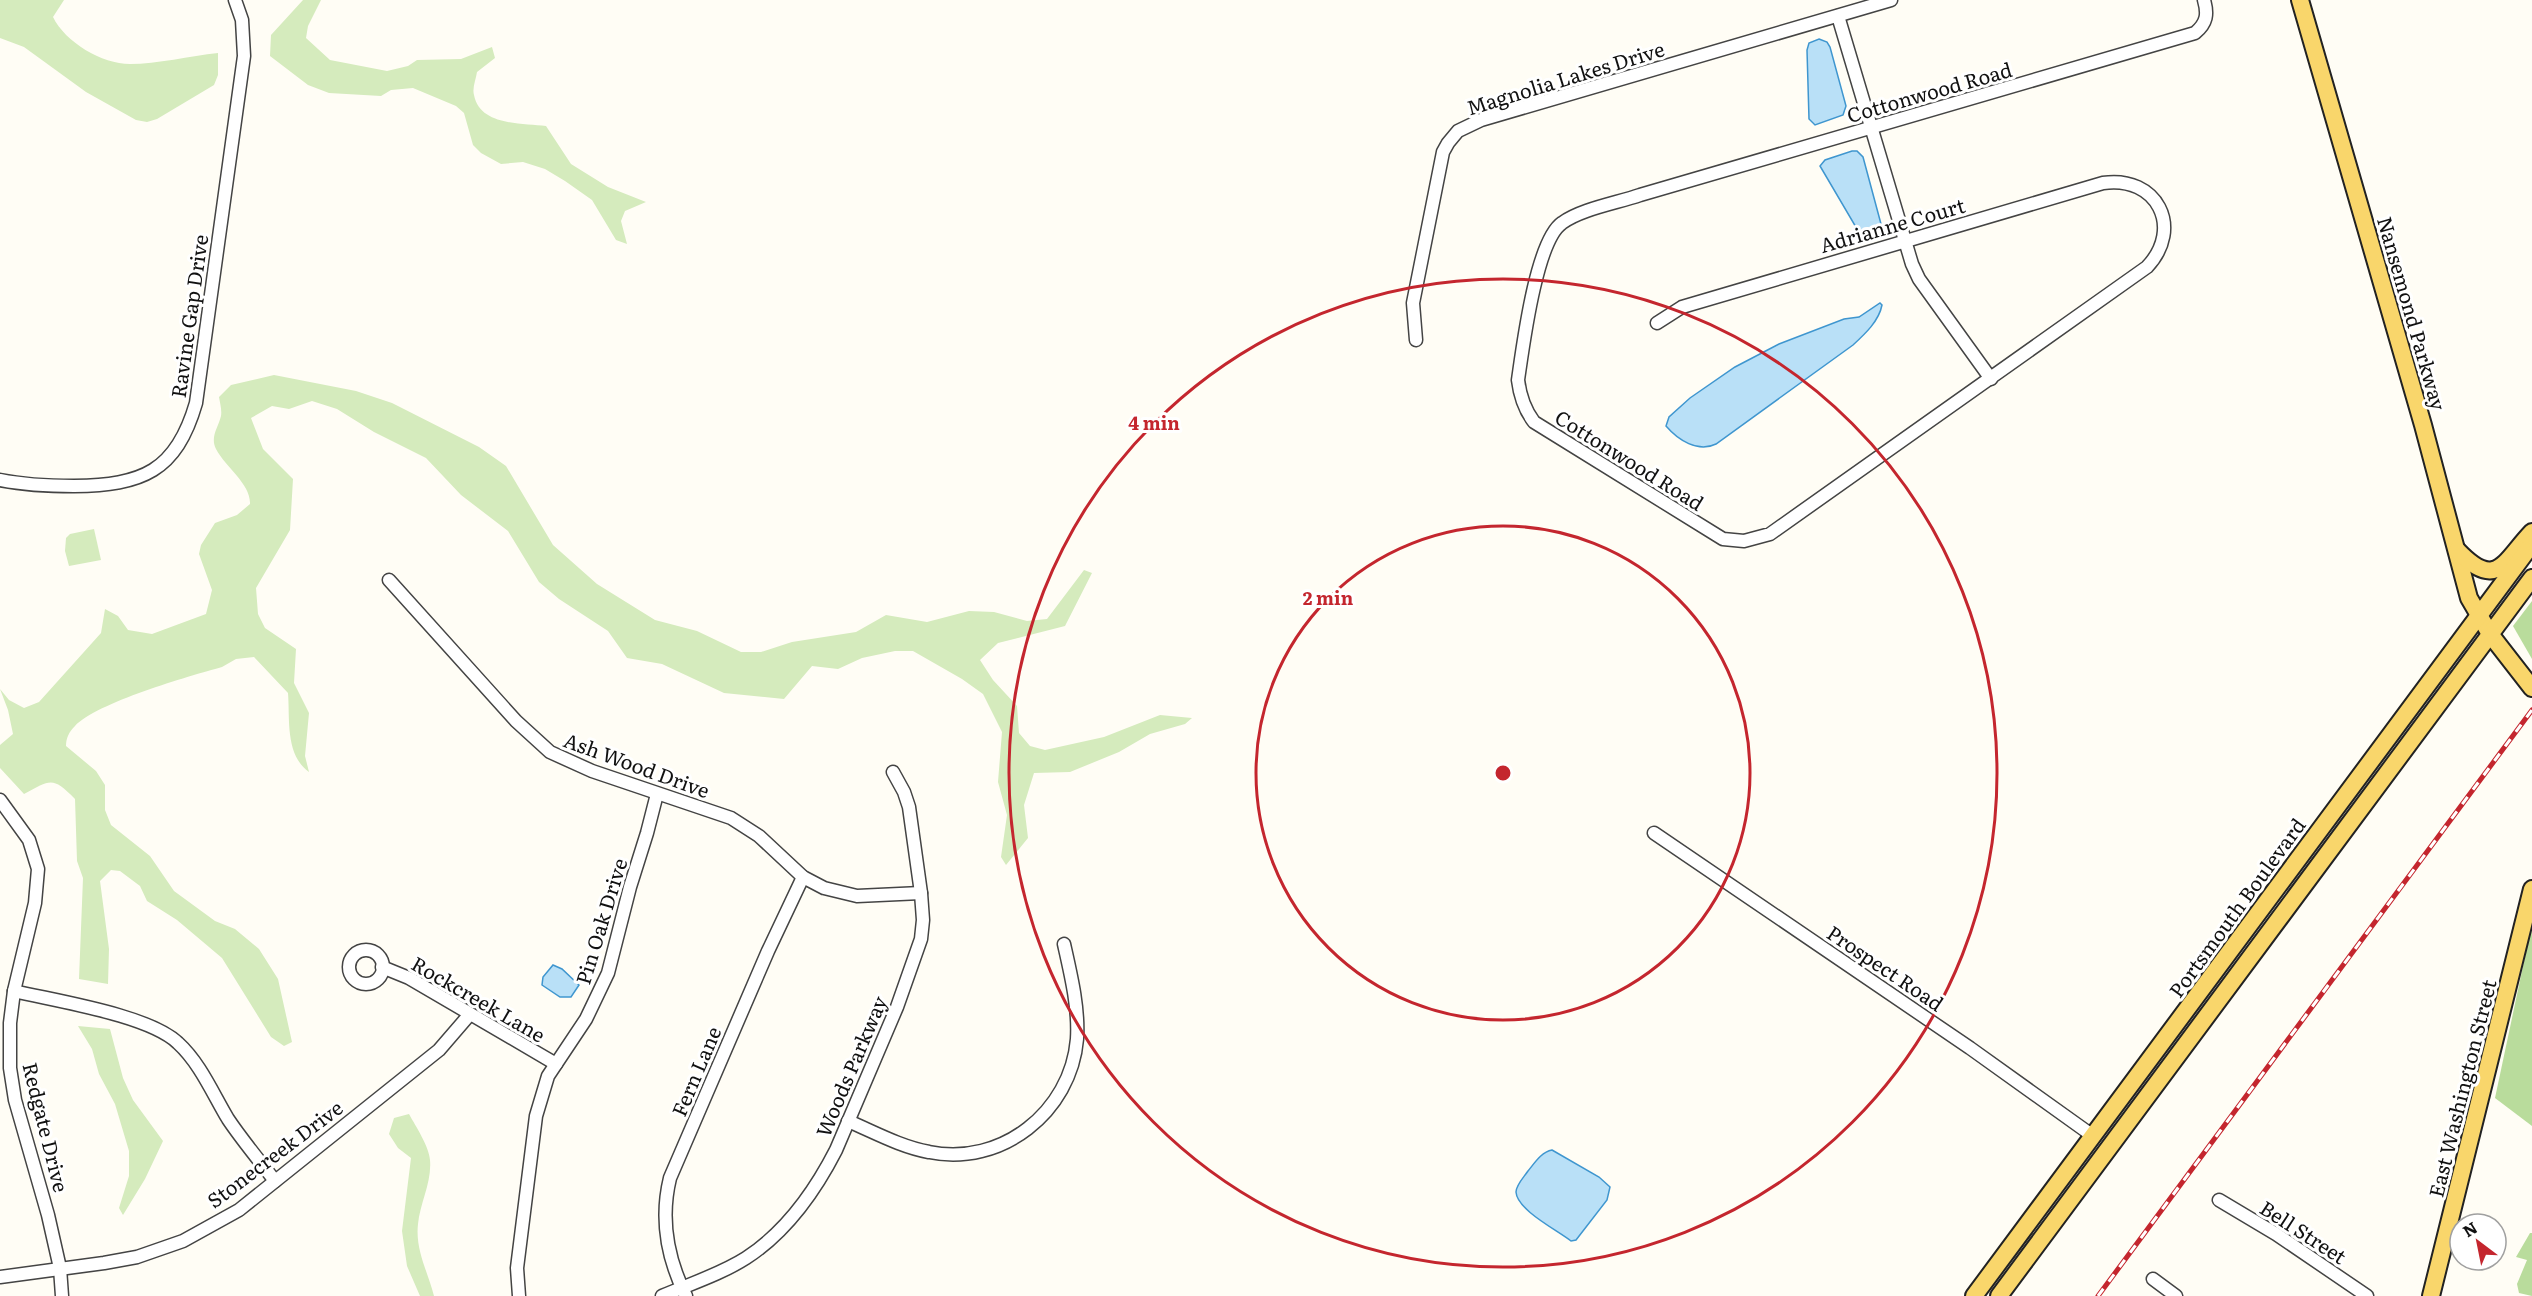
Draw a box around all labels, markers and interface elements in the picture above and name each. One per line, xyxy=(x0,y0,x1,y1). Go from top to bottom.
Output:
street label: Magnolia Lakes Drive xyxy=(1462,33,1668,121)
street label: Cottonwood Road xyxy=(1843,53,2015,129)
street label: Adrianne Court xyxy=(1816,189,1968,259)
street label: Nansemond Parkway xyxy=(2371,213,2455,414)
street label: Ravine Gap Drive xyxy=(162,232,214,400)
street label: Cottonwood Road xyxy=(1550,401,1710,517)
text: 4 min xyxy=(1128,409,1180,436)
text: 2 min xyxy=(1303,584,1354,611)
street label: Ash Wood Drive xyxy=(560,724,714,804)
centre of rings xyxy=(1493,763,1513,783)
street label: Portsmouth Boulevard xyxy=(2160,811,2312,1003)
street label: Pin Oak Drive xyxy=(567,854,633,988)
street label: Prospect Road xyxy=(1822,917,1950,1017)
street label: Rockcreek Lane xyxy=(406,947,552,1049)
street label: East Washington Street xyxy=(2419,976,2503,1200)
street label: Woods Parkway xyxy=(807,990,893,1141)
street label: Fern Lane xyxy=(663,1021,727,1121)
street label: Redgate Drive xyxy=(16,1059,78,1195)
street label: Stonecreek Drive xyxy=(200,1092,348,1214)
street label: Bell Street xyxy=(2255,1192,2353,1270)
north arrow xyxy=(2448,1212,2508,1272)
text: N xyxy=(2457,1215,2482,1242)

